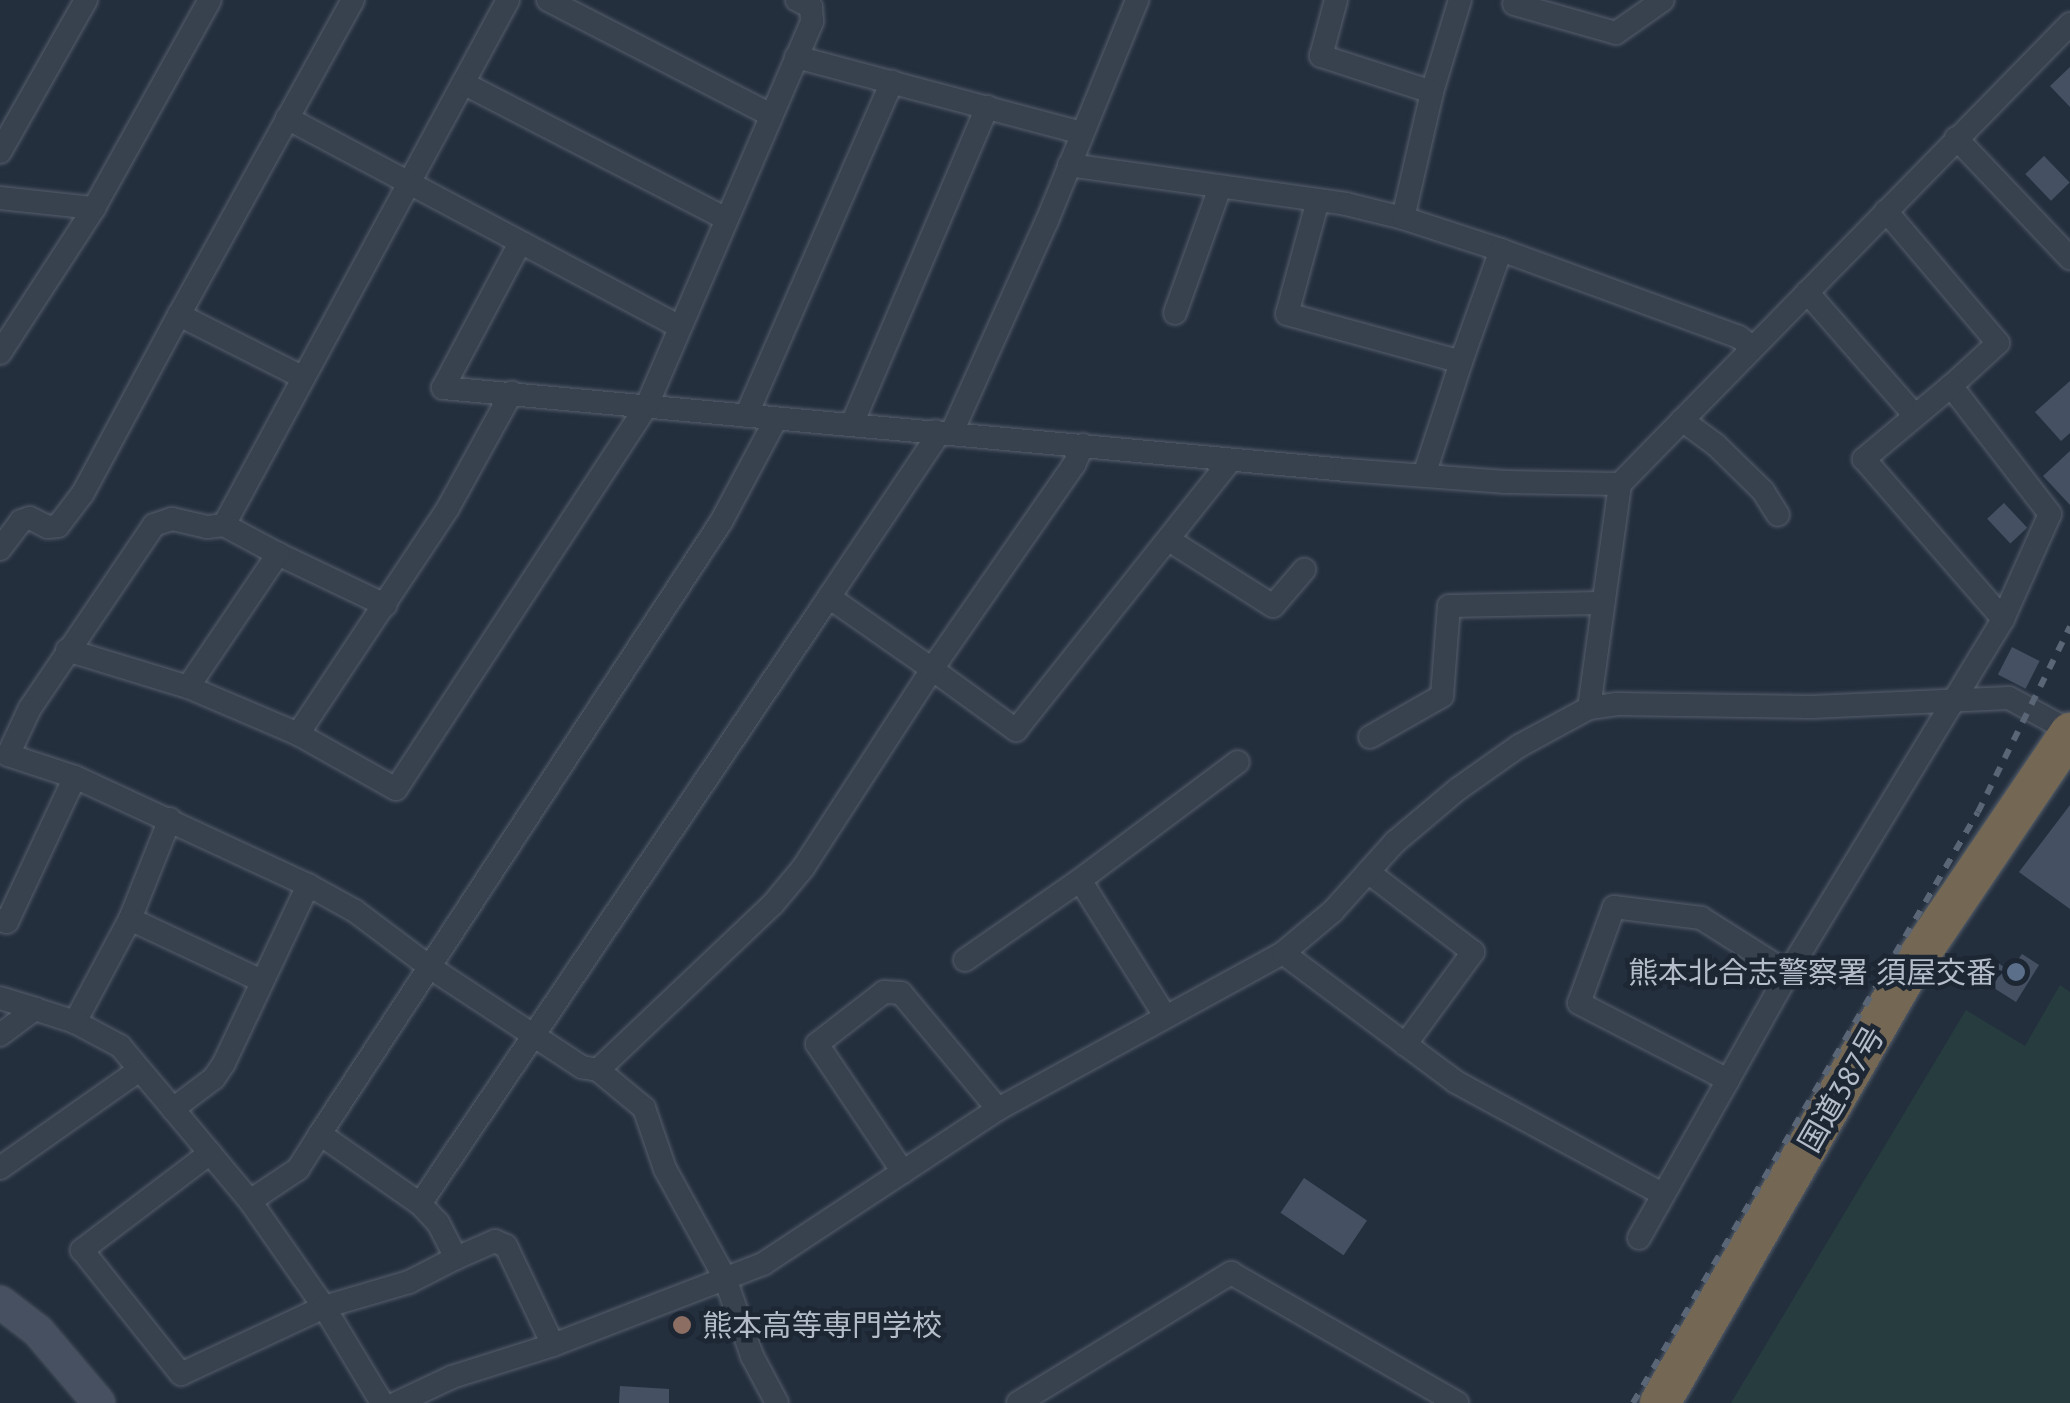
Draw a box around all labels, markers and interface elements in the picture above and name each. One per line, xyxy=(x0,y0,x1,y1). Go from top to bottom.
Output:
place label: 熊本北合志警察署 須屋交番 xyxy=(1628,954,1996,990)
marker: 熊本北合志警察署 須屋交番 xyxy=(2005,961,2027,983)
street label: 国道387号 xyxy=(1791,1020,1891,1158)
place label: 熊本高等専門学校 xyxy=(702,1307,942,1343)
marker: 熊本高等専門学校 xyxy=(671,1314,693,1336)

